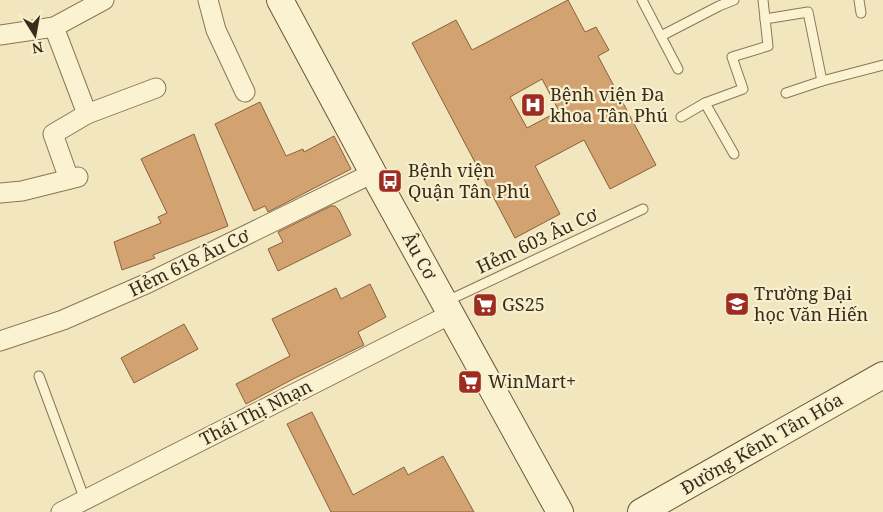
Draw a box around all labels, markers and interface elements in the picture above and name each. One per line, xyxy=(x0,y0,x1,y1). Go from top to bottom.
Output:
north arrow xyxy=(10,10,60,60)
text: N xyxy=(30,38,45,59)
place label: Bệnh viện Đa khoa Tân Phú xyxy=(550,82,668,127)
hospital icon: Bệnh viện Đa khoa Tân Phú xyxy=(520,92,546,118)
place label: Bệnh viện Quận Tân Phú xyxy=(408,158,530,203)
bus stop icon: Bệnh viện Quận Tân Phú xyxy=(377,168,403,194)
street label: Hẻm 603 Âu Cơ xyxy=(472,201,602,279)
street label: Hẻm 618 Âu Cơ xyxy=(124,222,254,302)
street label: Âu Cơ xyxy=(397,228,443,284)
place label: Trường Đại học Văn Hiến xyxy=(754,281,869,326)
school or university icon: Trường Đại học Văn Hiến xyxy=(724,291,750,317)
supermarket icon: GS25 xyxy=(472,292,498,318)
place label: GS25 xyxy=(502,292,545,316)
supermarket icon: WinMart+ xyxy=(457,369,483,395)
place label: WinMart+ xyxy=(488,369,576,393)
street label: Thái Thị Nhạn xyxy=(195,373,316,451)
street label: Đường Kênh Tân Hóa xyxy=(676,387,847,499)

